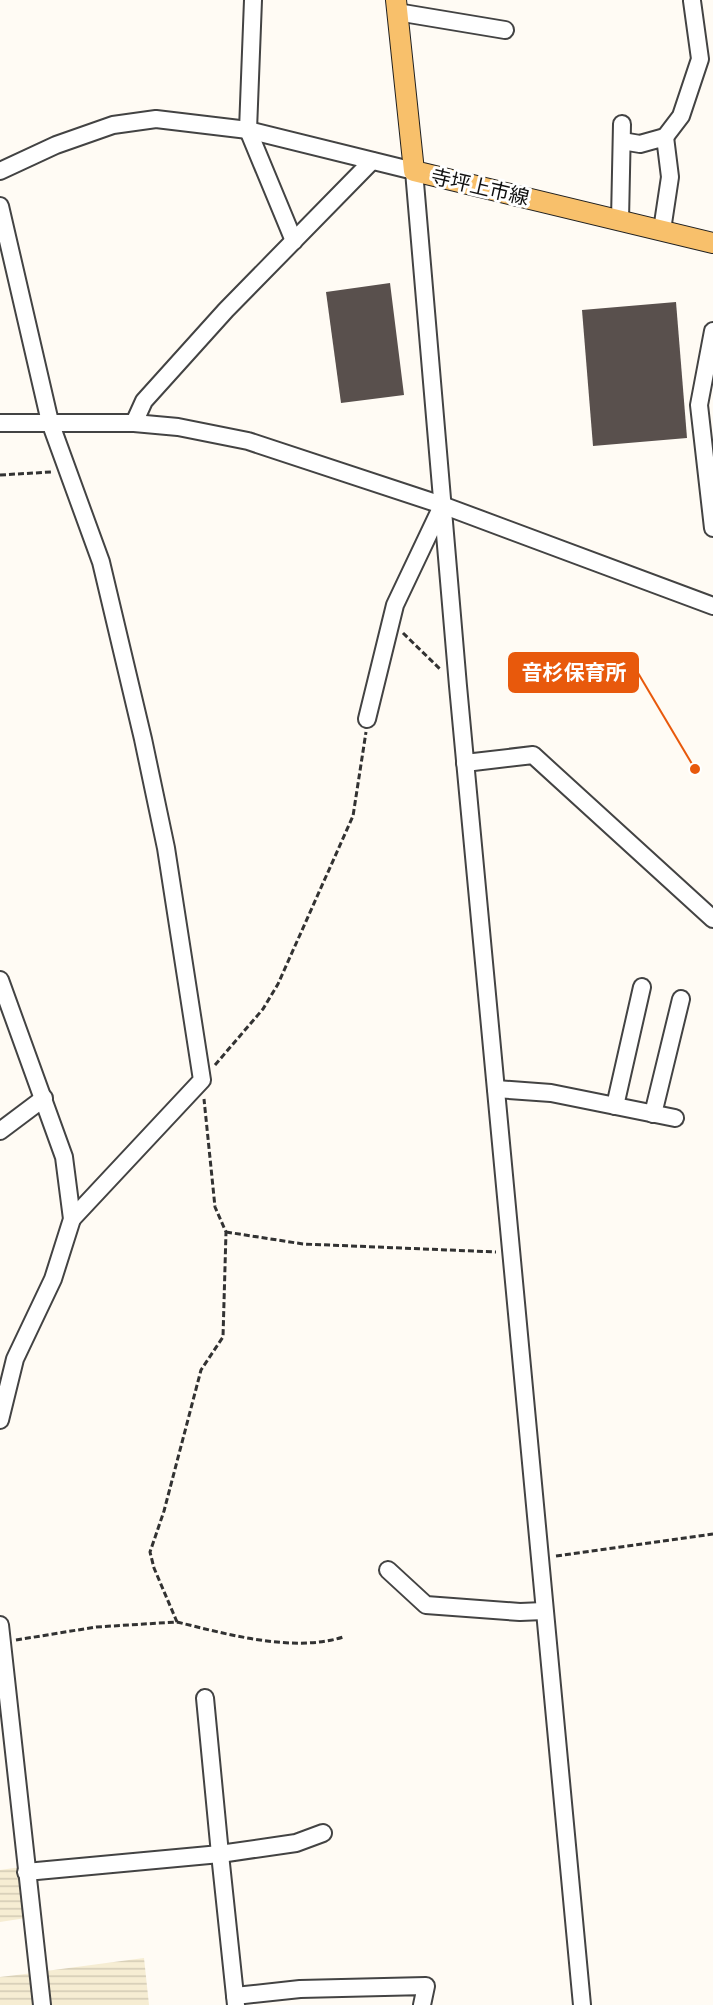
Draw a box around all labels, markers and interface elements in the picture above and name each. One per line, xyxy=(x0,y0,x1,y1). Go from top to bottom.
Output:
street label: 寺坪上市線 xyxy=(428,160,532,211)
callout: 音杉保育所 xyxy=(509,653,638,692)
text: 音杉保育所 xyxy=(522,656,627,686)

